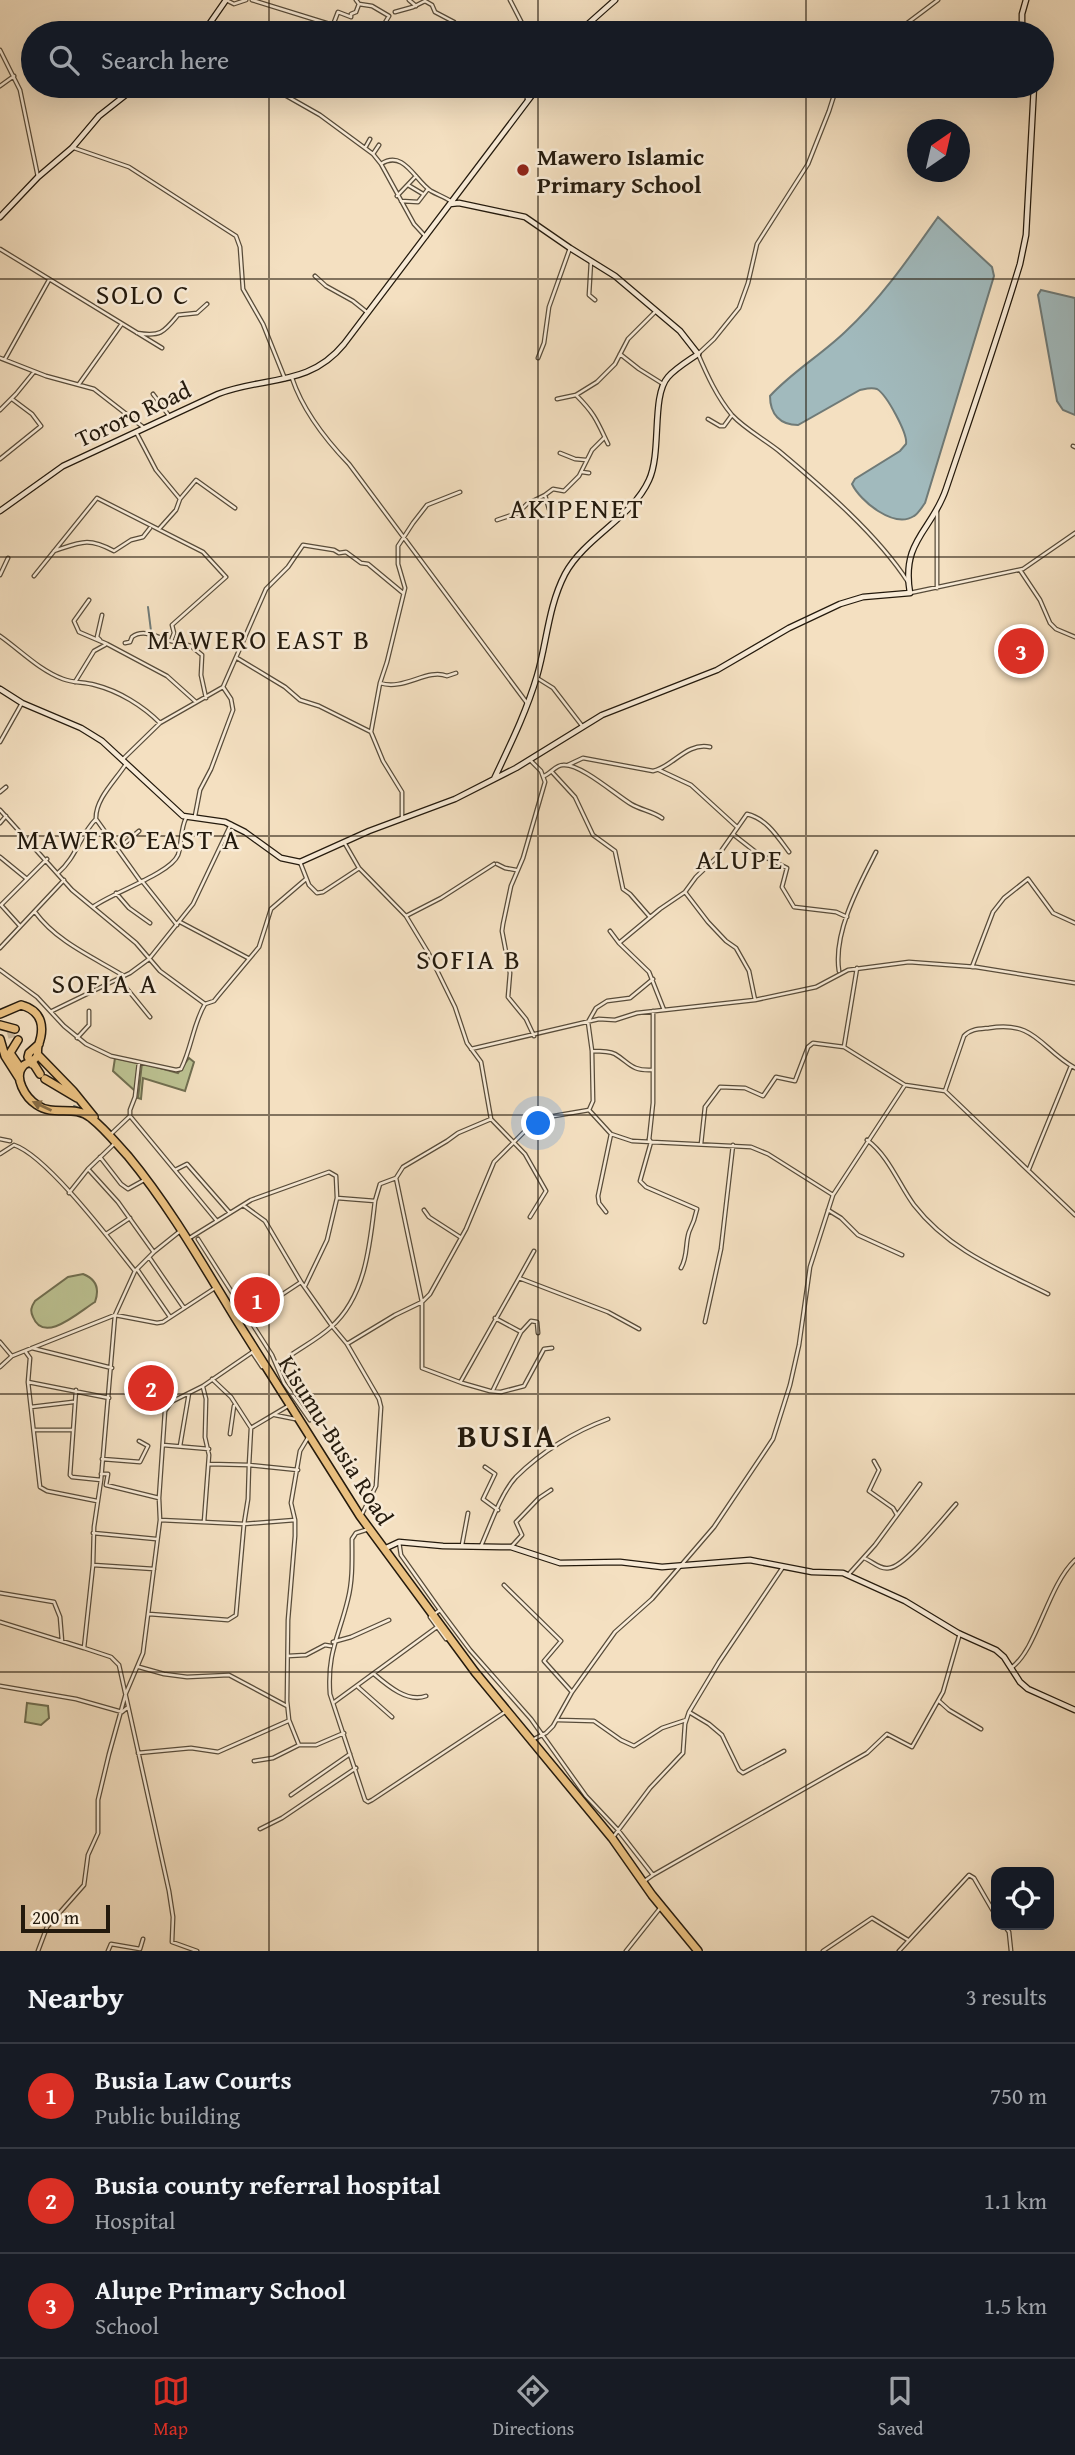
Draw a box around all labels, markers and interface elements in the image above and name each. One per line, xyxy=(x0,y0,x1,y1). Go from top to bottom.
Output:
search box xyxy=(21,21,1054,98)
text: Search here xyxy=(101,40,229,79)
icon: search xyxy=(45,41,83,79)
north arrow xyxy=(907,119,970,182)
place label: Mawero Islamic Primary School xyxy=(537,139,704,202)
marker: Mawero Islamic Primary School xyxy=(515,162,531,178)
district label: SOLO C xyxy=(96,273,190,314)
street label: Tororo Road xyxy=(69,372,197,456)
district label: AKIPENET xyxy=(509,487,645,528)
district label: MAWERO EAST B xyxy=(147,618,371,659)
pin: 3 xyxy=(998,625,1044,677)
district label: MAWERO EAST A xyxy=(16,818,242,859)
district label: ALUPE xyxy=(696,838,784,879)
district label: SOFIA B xyxy=(416,938,522,979)
district label: SOFIA A xyxy=(51,962,159,1003)
one-way arrow xyxy=(32,1100,52,1112)
your location xyxy=(521,1106,555,1140)
pin: 1 xyxy=(234,1274,280,1326)
street label: Kisumu-Busia Road xyxy=(270,1348,402,1532)
pin: 2 xyxy=(128,1362,174,1414)
district label: BUSIA xyxy=(457,1412,557,1459)
map controls xyxy=(991,1867,1054,1930)
button: locate xyxy=(991,1867,1054,1930)
scale bar xyxy=(21,1902,110,1934)
text: 200 m xyxy=(32,1903,79,1931)
text: Nearby xyxy=(28,1975,124,2019)
text: 3 results xyxy=(966,1980,1047,2013)
text: Busia Law Courts xyxy=(95,2060,292,2099)
text: 1 xyxy=(45,2079,57,2112)
text: 750 m xyxy=(990,2079,1047,2112)
text: Public building xyxy=(95,2099,240,2132)
text: Busia county referral hospital xyxy=(95,2165,441,2204)
text: 2 xyxy=(45,2184,57,2217)
text: 1.1 km xyxy=(984,2184,1047,2217)
text: Hospital xyxy=(95,2204,175,2237)
text: Alupe Primary School xyxy=(95,2270,346,2309)
text: 3 xyxy=(45,2289,57,2322)
text: 1.5 km xyxy=(984,2289,1047,2322)
text: School xyxy=(95,2309,159,2342)
tab: Map xyxy=(152,2372,190,2442)
tab: Directions xyxy=(493,2372,574,2442)
tab: Saved xyxy=(877,2372,923,2442)

